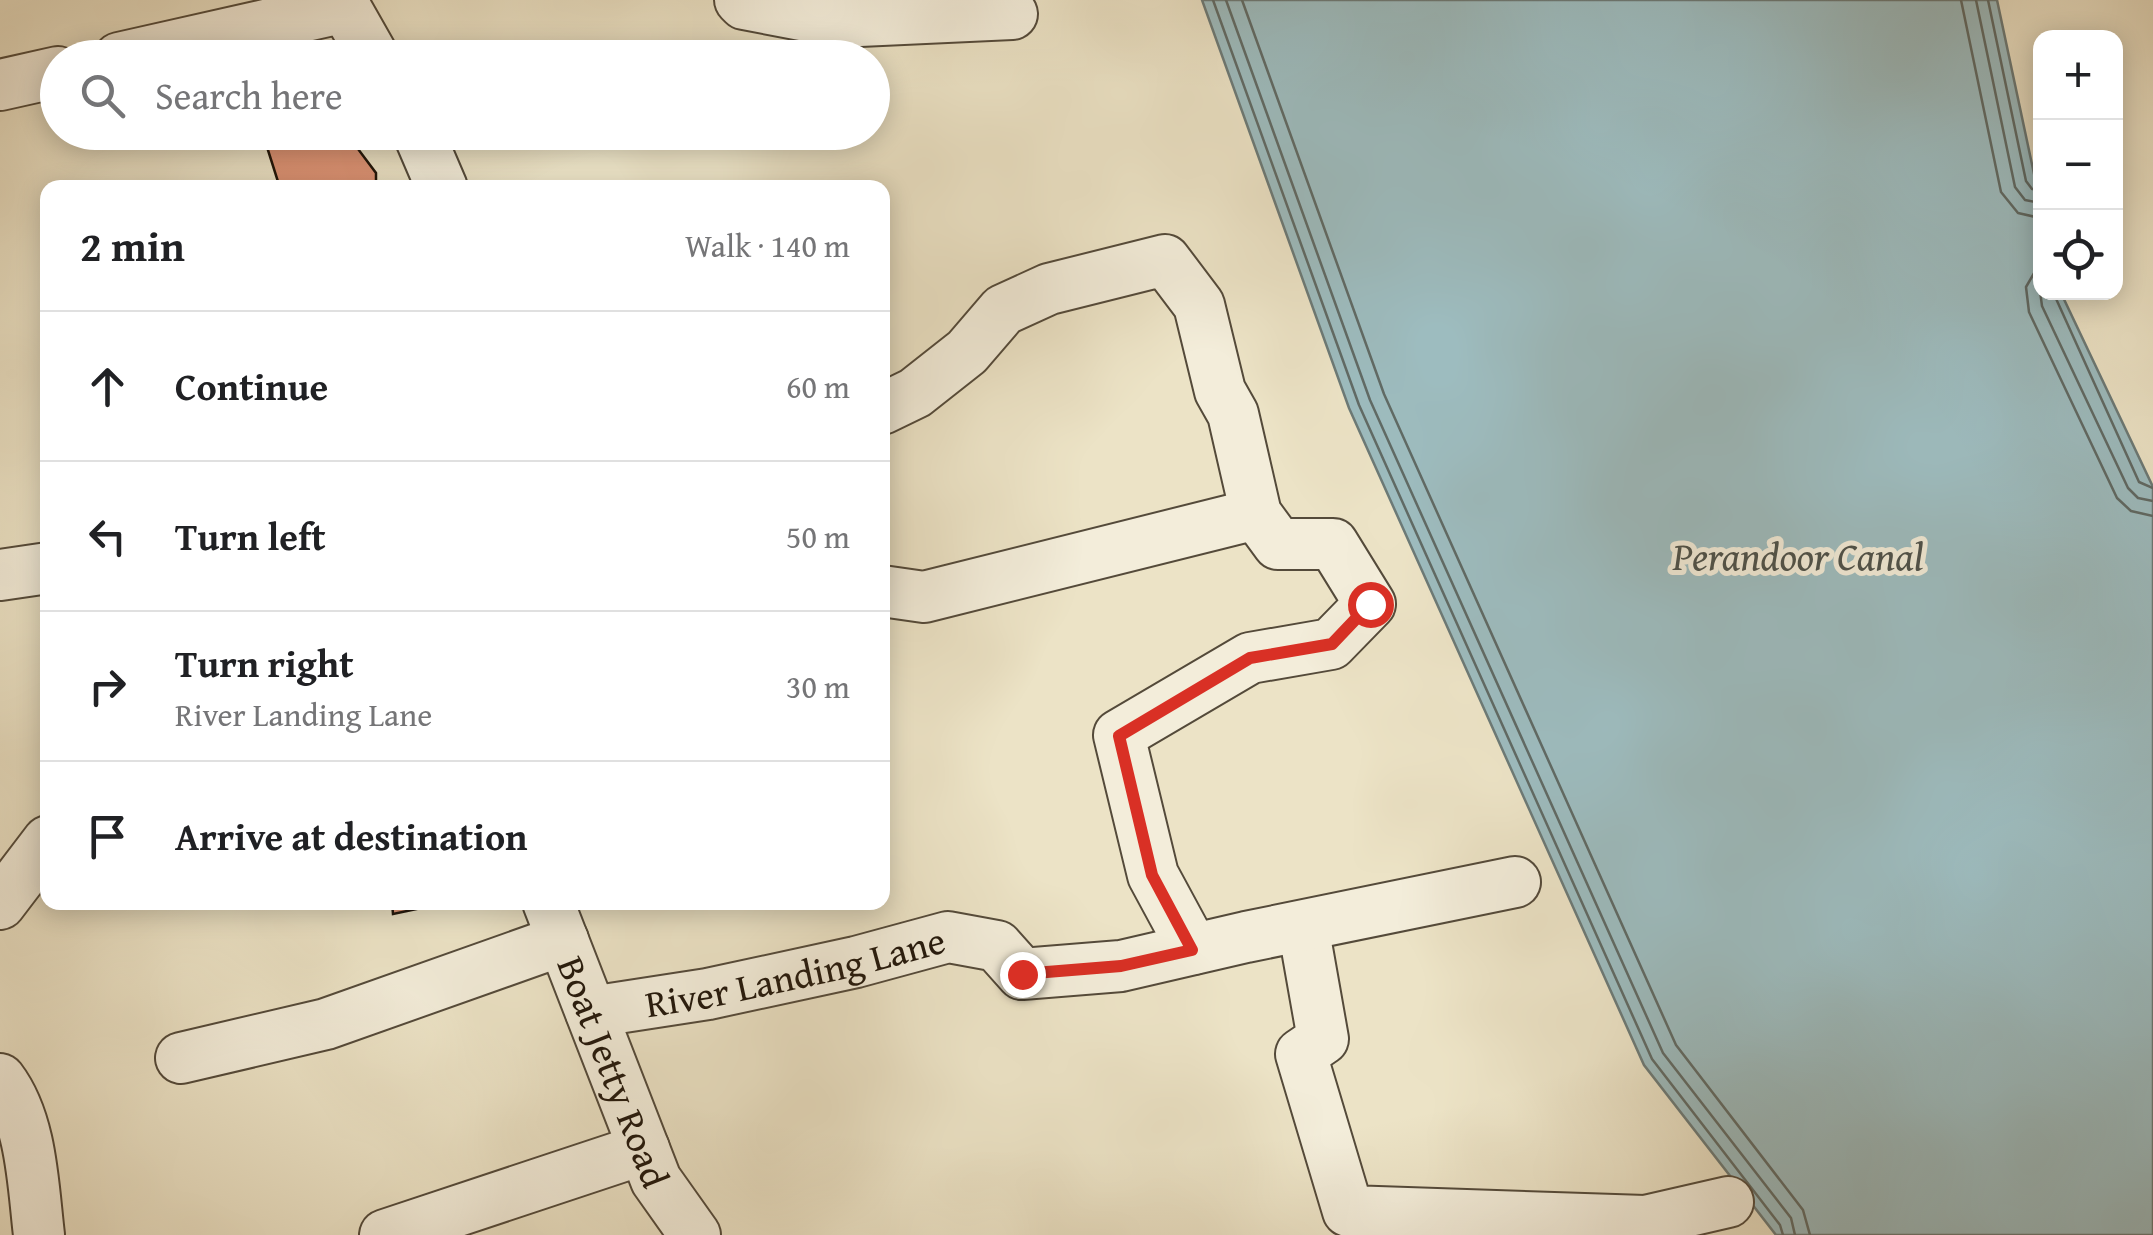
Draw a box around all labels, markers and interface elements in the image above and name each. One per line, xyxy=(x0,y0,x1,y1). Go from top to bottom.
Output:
map controls xyxy=(2033,30,2123,300)
button: + xyxy=(2033,30,2123,120)
search box xyxy=(40,40,890,150)
text: Search here xyxy=(155,67,343,123)
icon: search xyxy=(75,68,130,123)
button: − xyxy=(2033,120,2123,210)
button: locate xyxy=(2033,210,2123,300)
text: 2 min xyxy=(80,215,185,276)
text: Walk · 140 m xyxy=(685,222,850,269)
text: Continue xyxy=(175,358,328,414)
icon: ahead xyxy=(80,359,135,414)
text: 60 m xyxy=(786,363,850,410)
text: Turn left xyxy=(175,508,326,564)
icon: left xyxy=(80,509,135,564)
text: 50 m xyxy=(786,513,850,560)
water label: Perandoor Canal xyxy=(1671,526,1924,585)
route start xyxy=(1348,582,1394,628)
text: Turn right xyxy=(175,635,354,691)
icon: right xyxy=(80,659,135,714)
text: 30 m xyxy=(786,663,850,710)
text: River Landing Lane xyxy=(175,691,432,738)
text: Arrive at destination xyxy=(175,808,528,864)
icon: arrive xyxy=(80,809,135,864)
street label: River Landing Lane xyxy=(641,911,951,1031)
street label: Boat Jetty Road xyxy=(544,948,684,1196)
route end xyxy=(1000,952,1046,998)

